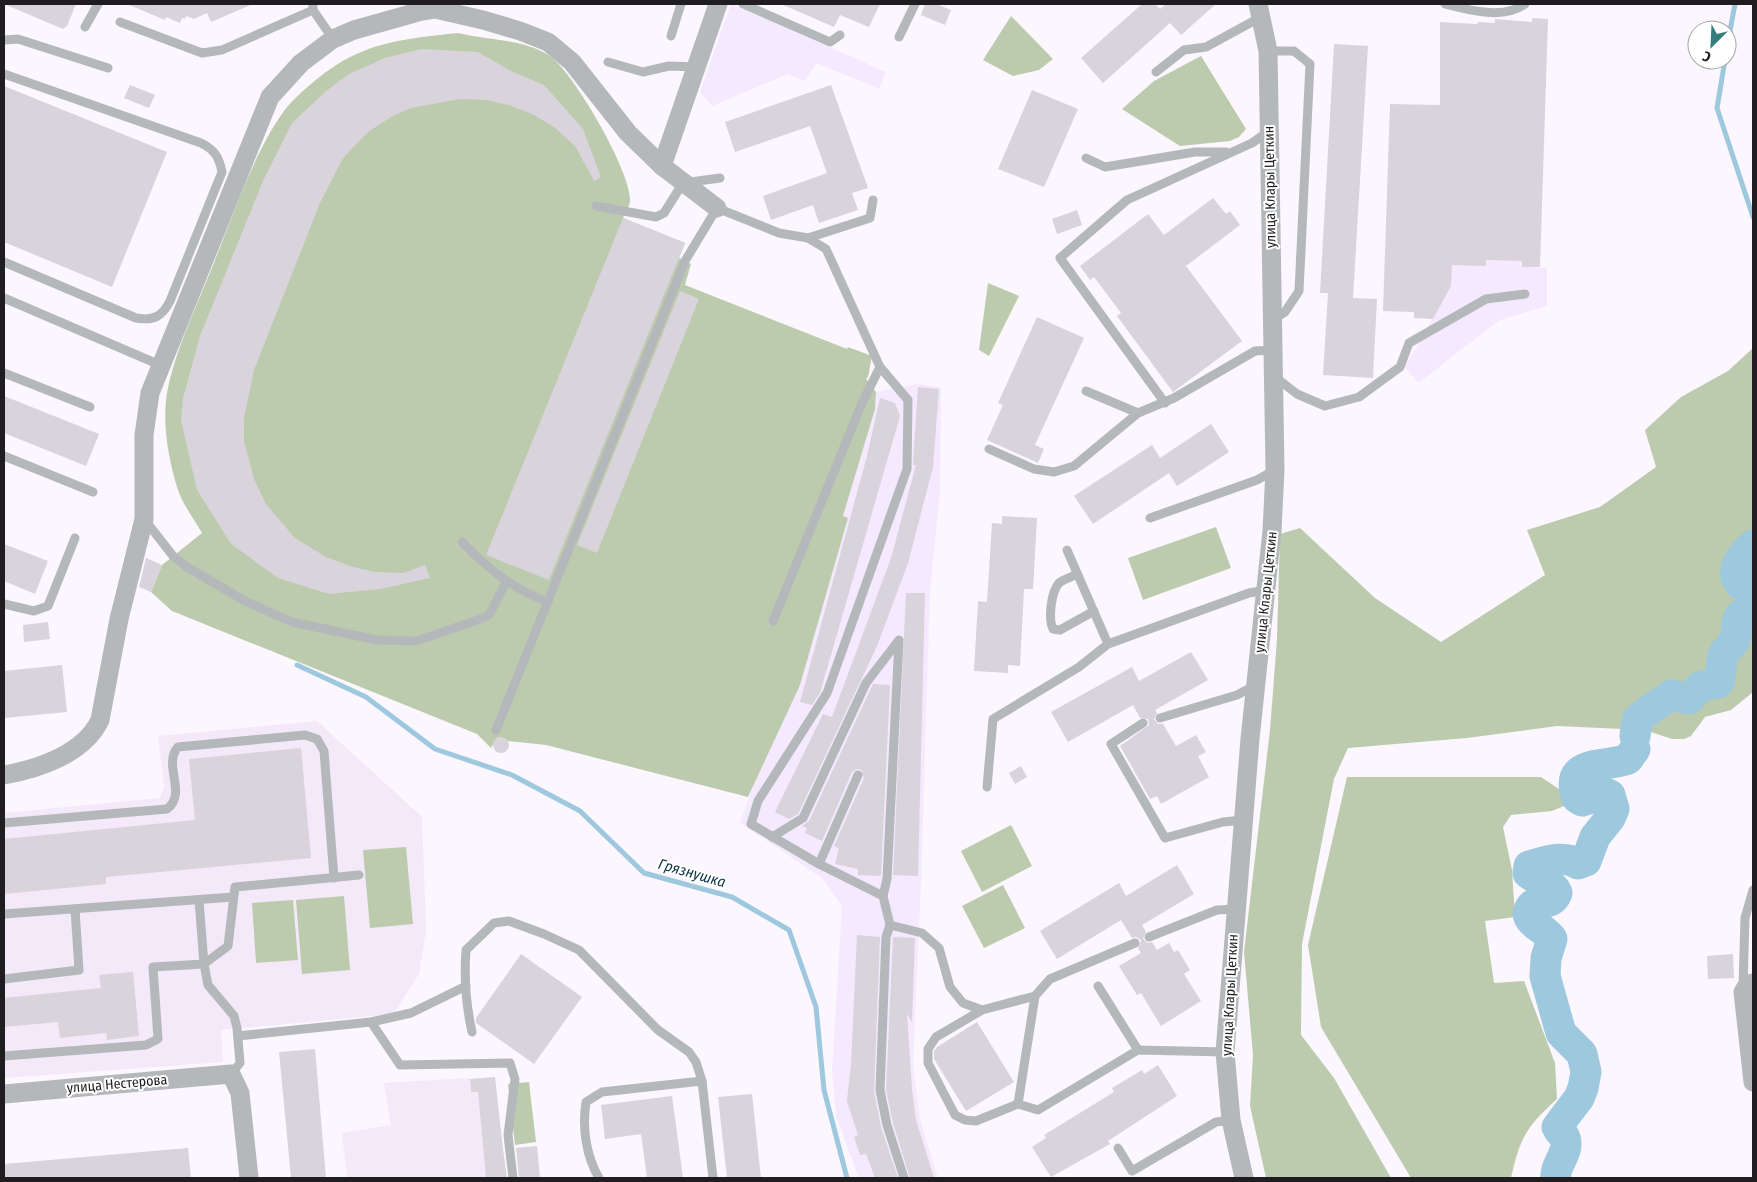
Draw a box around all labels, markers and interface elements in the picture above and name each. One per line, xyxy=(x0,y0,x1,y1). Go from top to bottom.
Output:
north arrow xyxy=(1687,20,1737,70)
text: С xyxy=(1700,47,1714,66)
street label: улица Клары Цеткин xyxy=(1260,126,1280,248)
street label: улица Клары Цеткин xyxy=(1251,530,1281,654)
water label: Грязнушка xyxy=(656,855,728,891)
street label: улица Клары Цеткин xyxy=(1218,934,1242,1056)
street label: улица Нестерова xyxy=(66,1071,168,1097)

